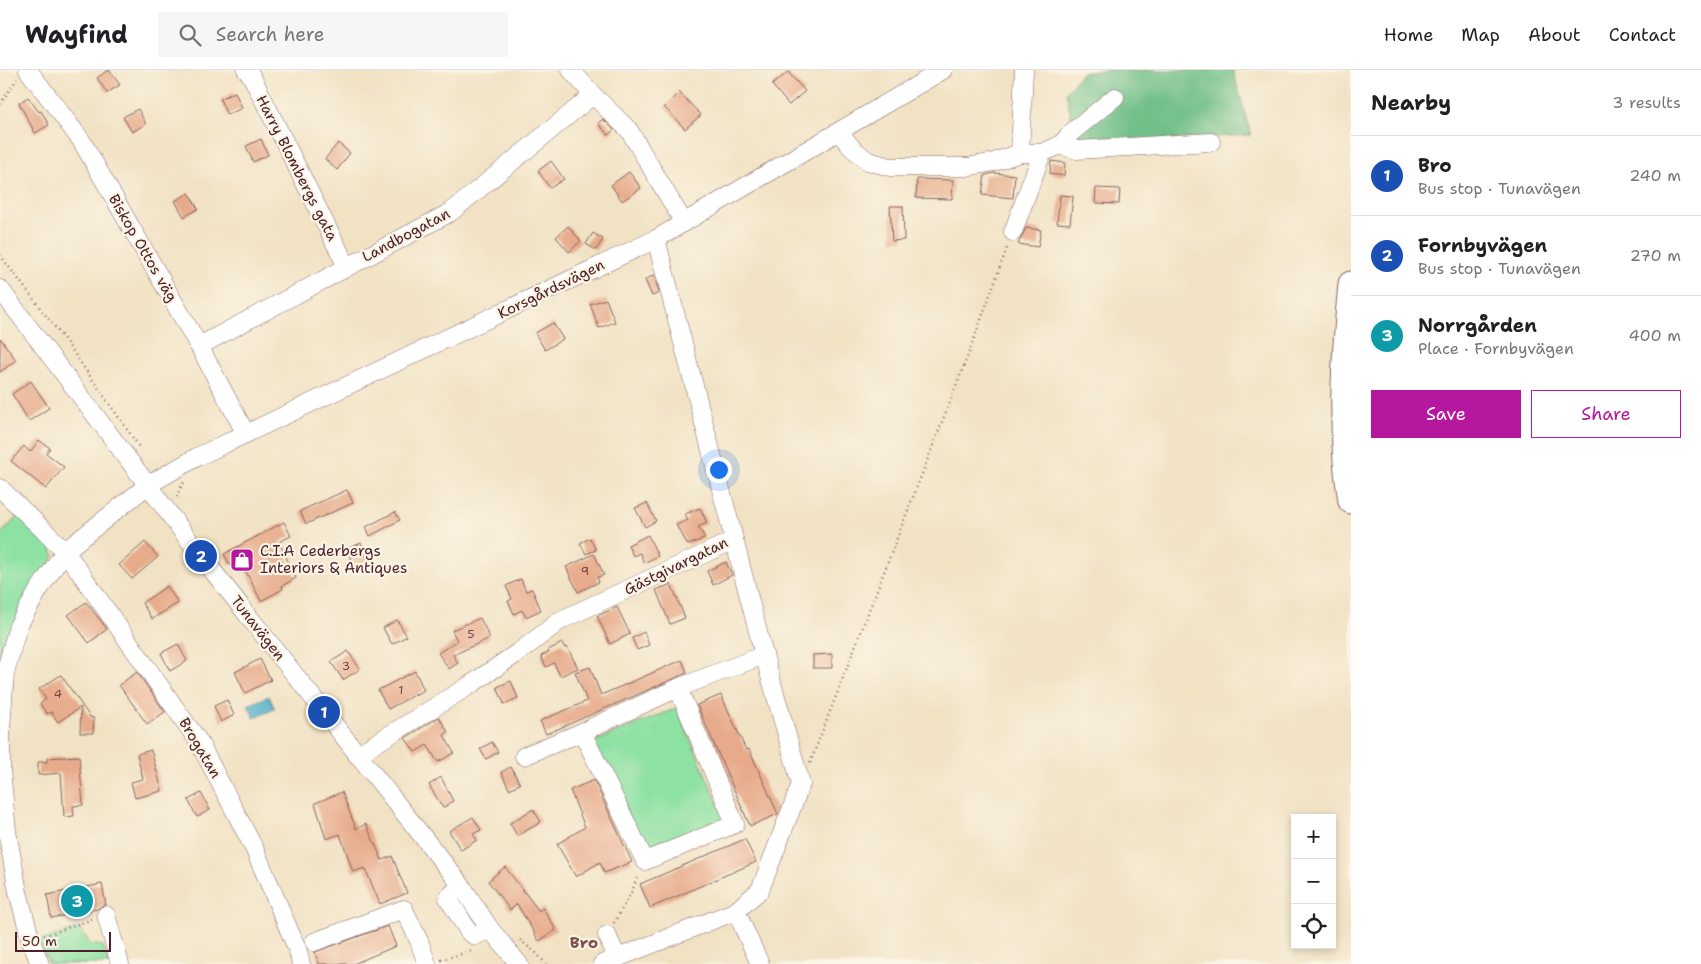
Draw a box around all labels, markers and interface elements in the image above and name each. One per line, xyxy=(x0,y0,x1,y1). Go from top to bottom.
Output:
search box xyxy=(158,12,508,57)
text: Wayfind xyxy=(25,19,128,51)
icon: search xyxy=(176,21,204,49)
text: Search here xyxy=(216,22,324,47)
text: Home xyxy=(1384,23,1433,47)
text: Map xyxy=(1461,23,1500,47)
text: About xyxy=(1528,23,1581,47)
text: Contact xyxy=(1609,23,1676,47)
text: Nearby xyxy=(1371,89,1451,117)
street label: Harry Blombergs gata xyxy=(251,92,343,245)
text: 3 results xyxy=(1612,92,1681,113)
text: Bro xyxy=(1418,153,1452,178)
text: 1 xyxy=(1383,165,1391,186)
text: 240 m xyxy=(1629,165,1681,186)
text: Bus stop · Tunavägen xyxy=(1418,178,1581,199)
street label: Biskop Ottos väg xyxy=(104,190,182,306)
street label: Landbogatan xyxy=(359,203,453,267)
text: Fornbyvägen xyxy=(1418,233,1547,258)
text: 2 xyxy=(1381,245,1393,266)
text: 270 m xyxy=(1630,245,1681,266)
street label: Korsgårdsvägen xyxy=(494,255,608,323)
text: Bus stop · Tunavägen xyxy=(1418,258,1581,279)
text: Norrgården xyxy=(1418,313,1537,338)
text: 3 xyxy=(1381,325,1393,346)
text: 400 m xyxy=(1628,325,1681,346)
text: Place · Fornbyvägen xyxy=(1418,338,1574,359)
button: Save xyxy=(1371,390,1521,438)
button: Share xyxy=(1531,390,1681,438)
your location xyxy=(706,457,732,483)
street label: Gästgivargatan xyxy=(621,532,731,600)
pin: 2 xyxy=(185,537,217,575)
place label: C.I.A Cederbergs Interiors & Antiques xyxy=(260,541,407,578)
shop icon: C.I.A Cederbergs Interiors & Antiques xyxy=(229,547,255,573)
house number: 9 xyxy=(581,563,589,579)
street label: Tunavägen xyxy=(226,591,290,665)
house number: 5 xyxy=(467,626,475,642)
house number: 3 xyxy=(342,658,350,674)
house number: 1 xyxy=(398,682,404,698)
house number: 4 xyxy=(54,686,62,702)
pin: 1 xyxy=(308,693,340,731)
street label: Brogatan xyxy=(174,714,226,782)
map controls xyxy=(1291,814,1336,949)
button: + xyxy=(1291,814,1336,859)
button: − xyxy=(1291,859,1336,904)
pin: 3 xyxy=(61,882,93,920)
button: locate xyxy=(1291,904,1336,949)
scale bar xyxy=(15,929,111,952)
text: 50 m xyxy=(22,932,57,950)
district label: Bro xyxy=(570,932,598,953)

